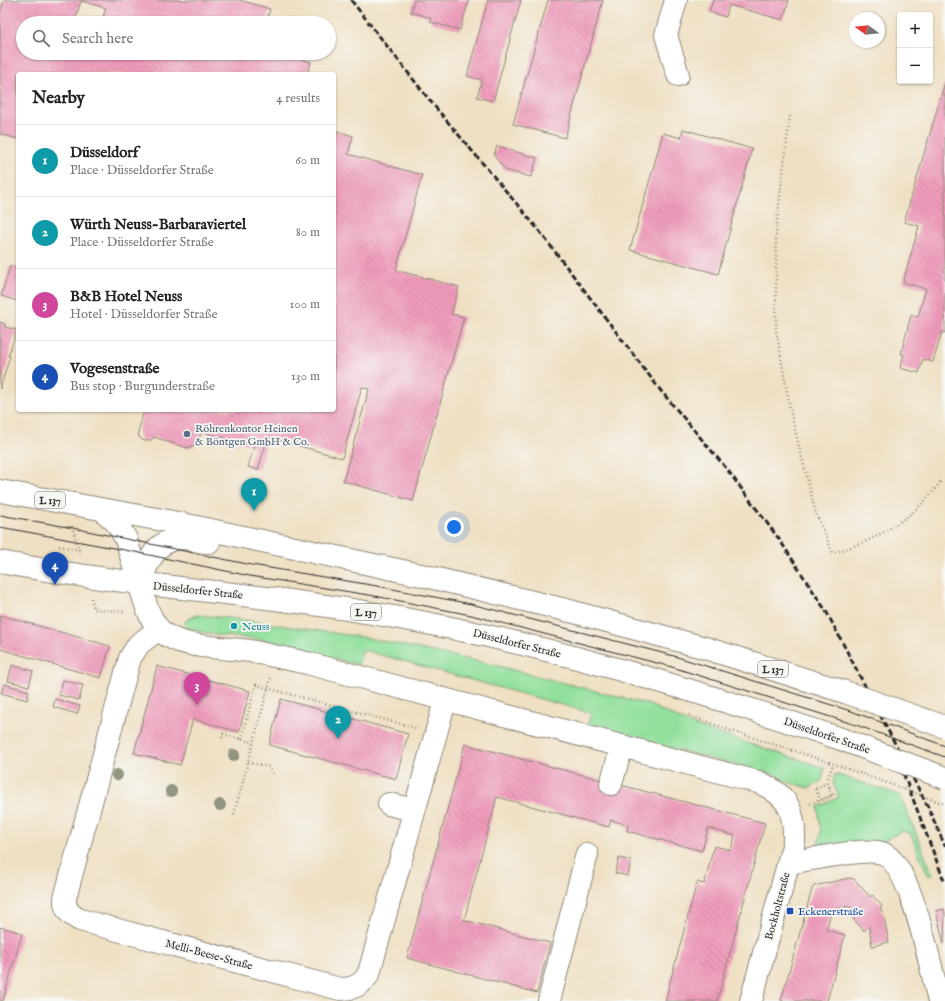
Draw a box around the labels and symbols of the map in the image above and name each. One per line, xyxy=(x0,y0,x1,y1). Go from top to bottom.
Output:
north arrow xyxy=(849,12,885,48)
place label: Röhrenkontor Heinen & Böntgen GmbH & Co. xyxy=(195,422,309,449)
marker: Röhrenkontor Heinen & Böntgen GmbH & Co. xyxy=(182,429,192,439)
pin: 1 xyxy=(241,478,267,511)
road number: L 137 xyxy=(35,492,65,508)
your location xyxy=(444,517,464,537)
pin: 4 xyxy=(42,552,68,585)
street label: Düsseldorfer Straße xyxy=(152,579,244,603)
road number: L 137 xyxy=(351,604,381,620)
place label: Neuss xyxy=(242,620,270,634)
marker: Neuss xyxy=(229,621,239,631)
street label: Düsseldorfer Straße xyxy=(471,626,562,662)
road number: L 137 xyxy=(758,661,788,677)
pin: 3 xyxy=(184,672,210,705)
pin: 2 xyxy=(325,706,351,739)
street label: Düsseldorfer Straße xyxy=(782,715,872,757)
street label: Bockholtstraße xyxy=(762,871,794,942)
place label: Eckenerstraße xyxy=(798,905,863,919)
marker: Eckenerstraße xyxy=(785,906,795,916)
street label: Melli-Beese-Straße xyxy=(164,937,254,973)

